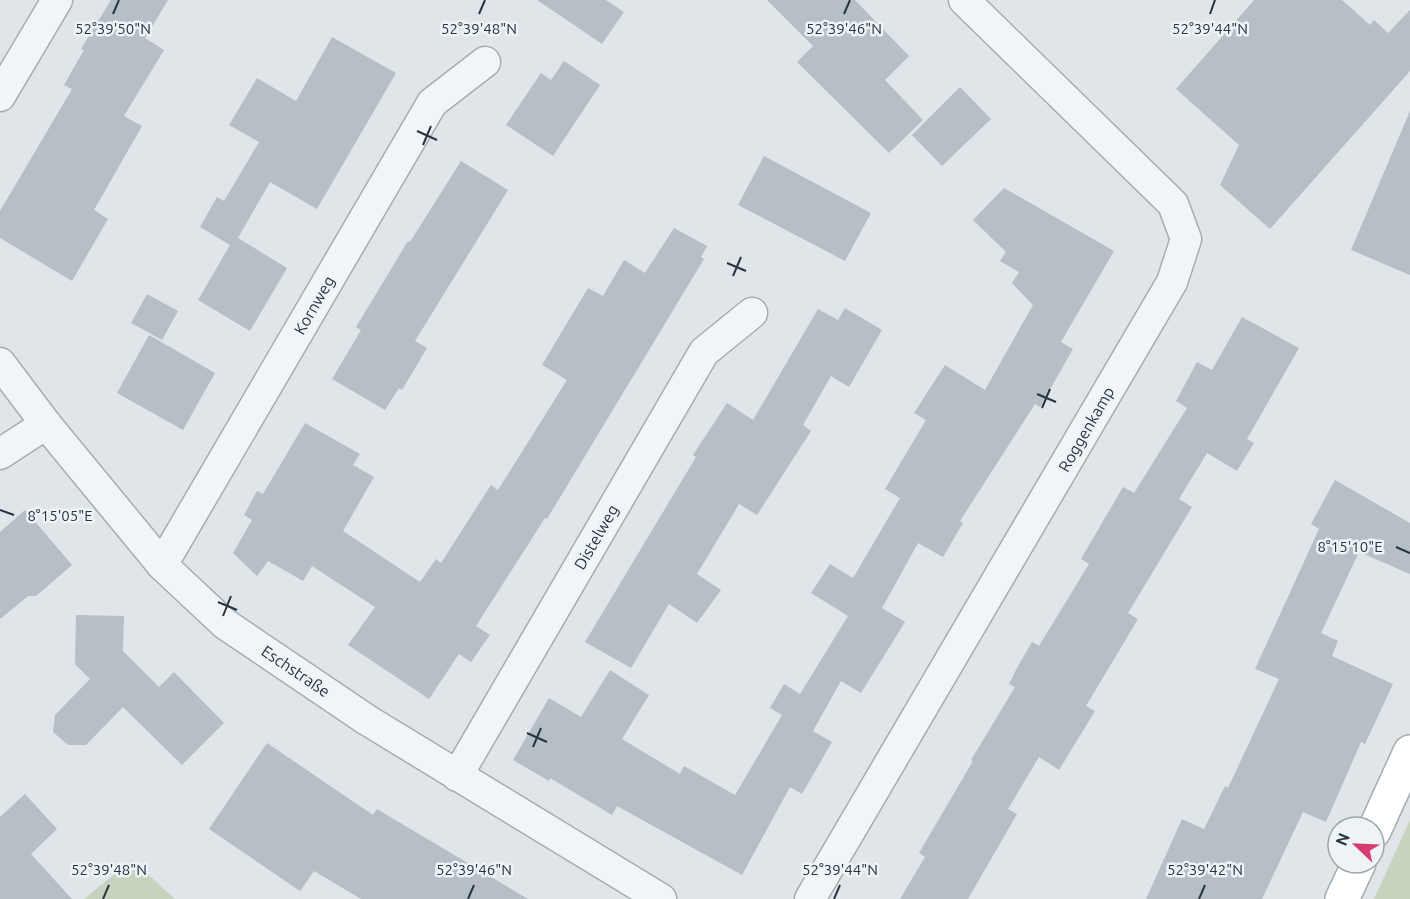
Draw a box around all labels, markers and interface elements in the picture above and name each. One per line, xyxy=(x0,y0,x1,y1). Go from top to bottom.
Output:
text: 52°39'50"N xyxy=(75,20,151,37)
text: 52°39'48"N xyxy=(441,20,517,37)
text: 52°39'46"N xyxy=(806,20,882,37)
text: 52°39'44"N xyxy=(1172,20,1248,37)
street label: Kornweg xyxy=(290,273,338,337)
street label: Roggenkamp xyxy=(1054,383,1118,475)
street label: Distelweg xyxy=(570,501,622,573)
text: 8°15'05"E xyxy=(27,507,93,524)
text: 8°15'10"E xyxy=(1317,538,1383,555)
street label: Eschstraße xyxy=(258,642,334,700)
north arrow xyxy=(1326,815,1386,875)
text: N xyxy=(1332,830,1353,848)
text: 52°39'48"N xyxy=(71,861,147,878)
text: 52°39'46"N xyxy=(436,861,512,878)
text: 52°39'44"N xyxy=(802,861,878,878)
text: 52°39'42"N xyxy=(1167,861,1243,878)

